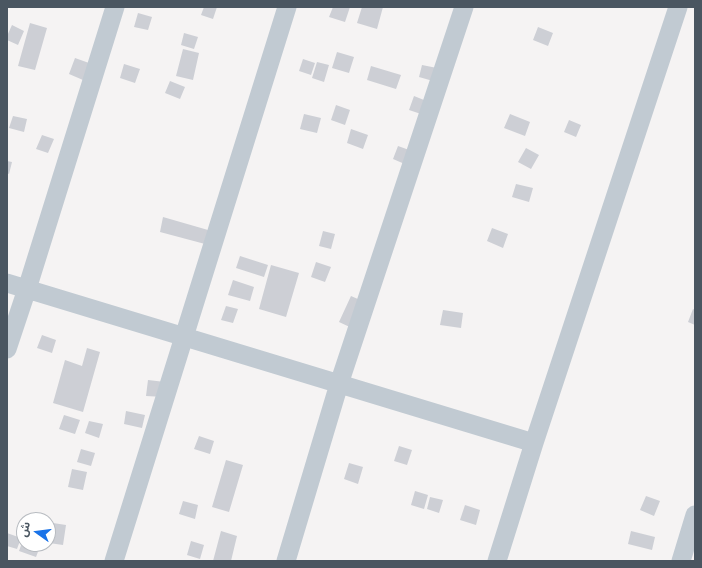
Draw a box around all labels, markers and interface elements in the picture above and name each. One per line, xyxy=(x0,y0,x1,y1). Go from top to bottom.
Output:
north arrow xyxy=(16,512,56,552)
text: ش xyxy=(17,520,33,538)

